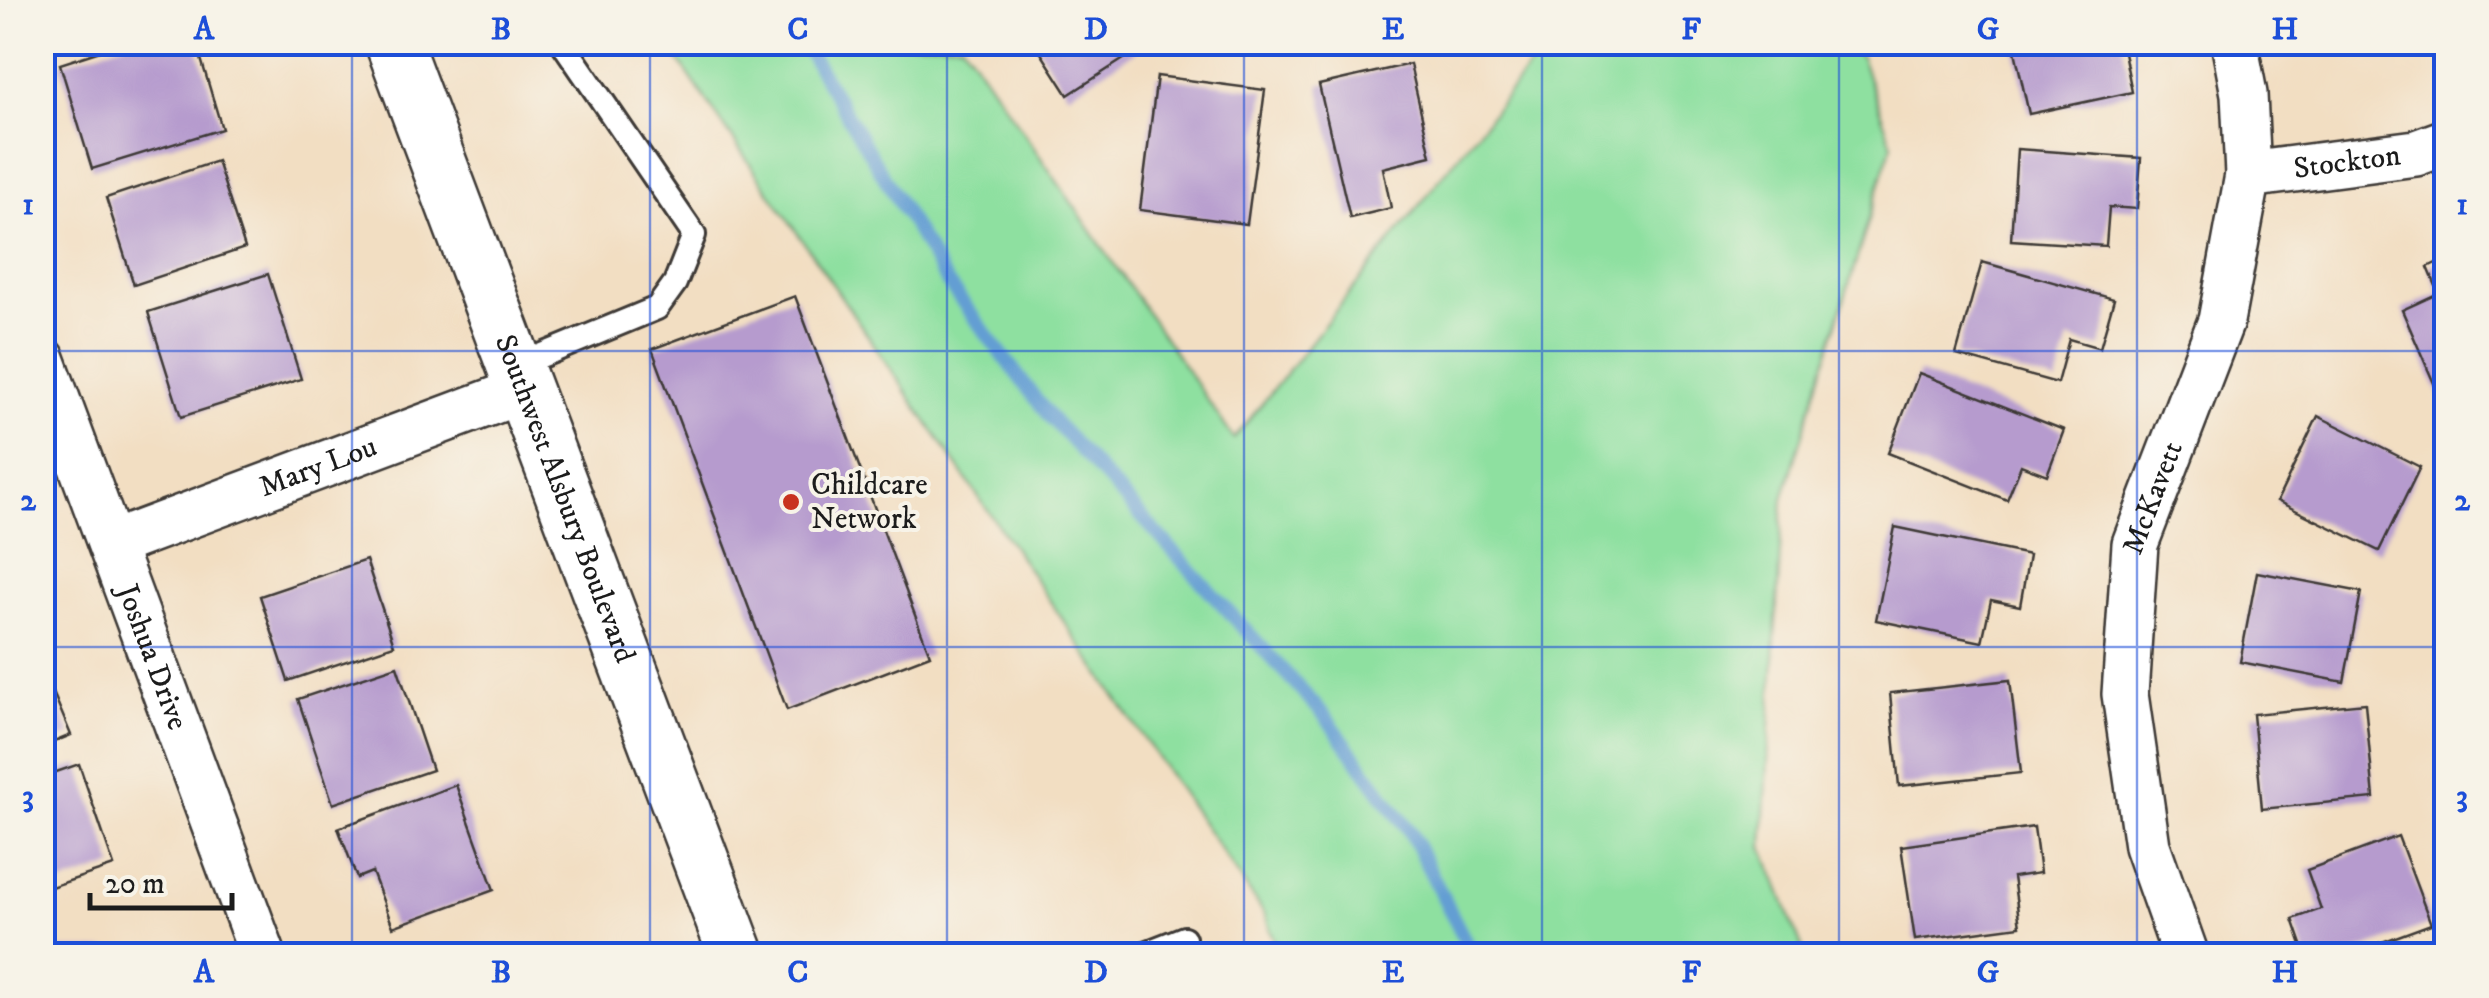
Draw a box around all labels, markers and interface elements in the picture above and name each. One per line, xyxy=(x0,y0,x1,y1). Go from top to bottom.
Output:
text: A xyxy=(193,10,216,50)
text: B xyxy=(491,10,511,50)
text: C xyxy=(787,10,809,50)
text: D xyxy=(1084,10,1108,50)
text: E xyxy=(1382,10,1405,50)
text: F xyxy=(1681,10,1701,50)
text: G xyxy=(1977,10,2000,50)
text: H xyxy=(2272,10,2299,50)
street label: Stockton xyxy=(2291,137,2403,187)
text: 1 xyxy=(22,185,34,225)
text: 1 xyxy=(2456,185,2468,225)
street label: Southwest Alsbury Boulevard xyxy=(486,330,643,668)
street label: Mary Lou xyxy=(254,428,382,506)
street label: McKavett xyxy=(2114,436,2191,560)
place label: Childcare Network xyxy=(811,467,928,538)
text: 2 xyxy=(20,481,36,521)
text: 2 xyxy=(2454,481,2470,521)
marker: Childcare Network xyxy=(780,491,802,513)
street label: Joshua Drive xyxy=(108,577,196,735)
text: 3 xyxy=(22,777,34,817)
text: 3 xyxy=(2456,777,2468,817)
scale bar xyxy=(90,848,232,910)
text: 20 m xyxy=(105,866,165,903)
text: A xyxy=(193,953,216,993)
text: B xyxy=(491,953,511,993)
text: C xyxy=(787,953,809,993)
text: D xyxy=(1084,953,1108,993)
text: E xyxy=(1382,953,1405,993)
text: F xyxy=(1681,953,1701,993)
text: G xyxy=(1977,953,2000,993)
text: H xyxy=(2272,953,2299,993)

